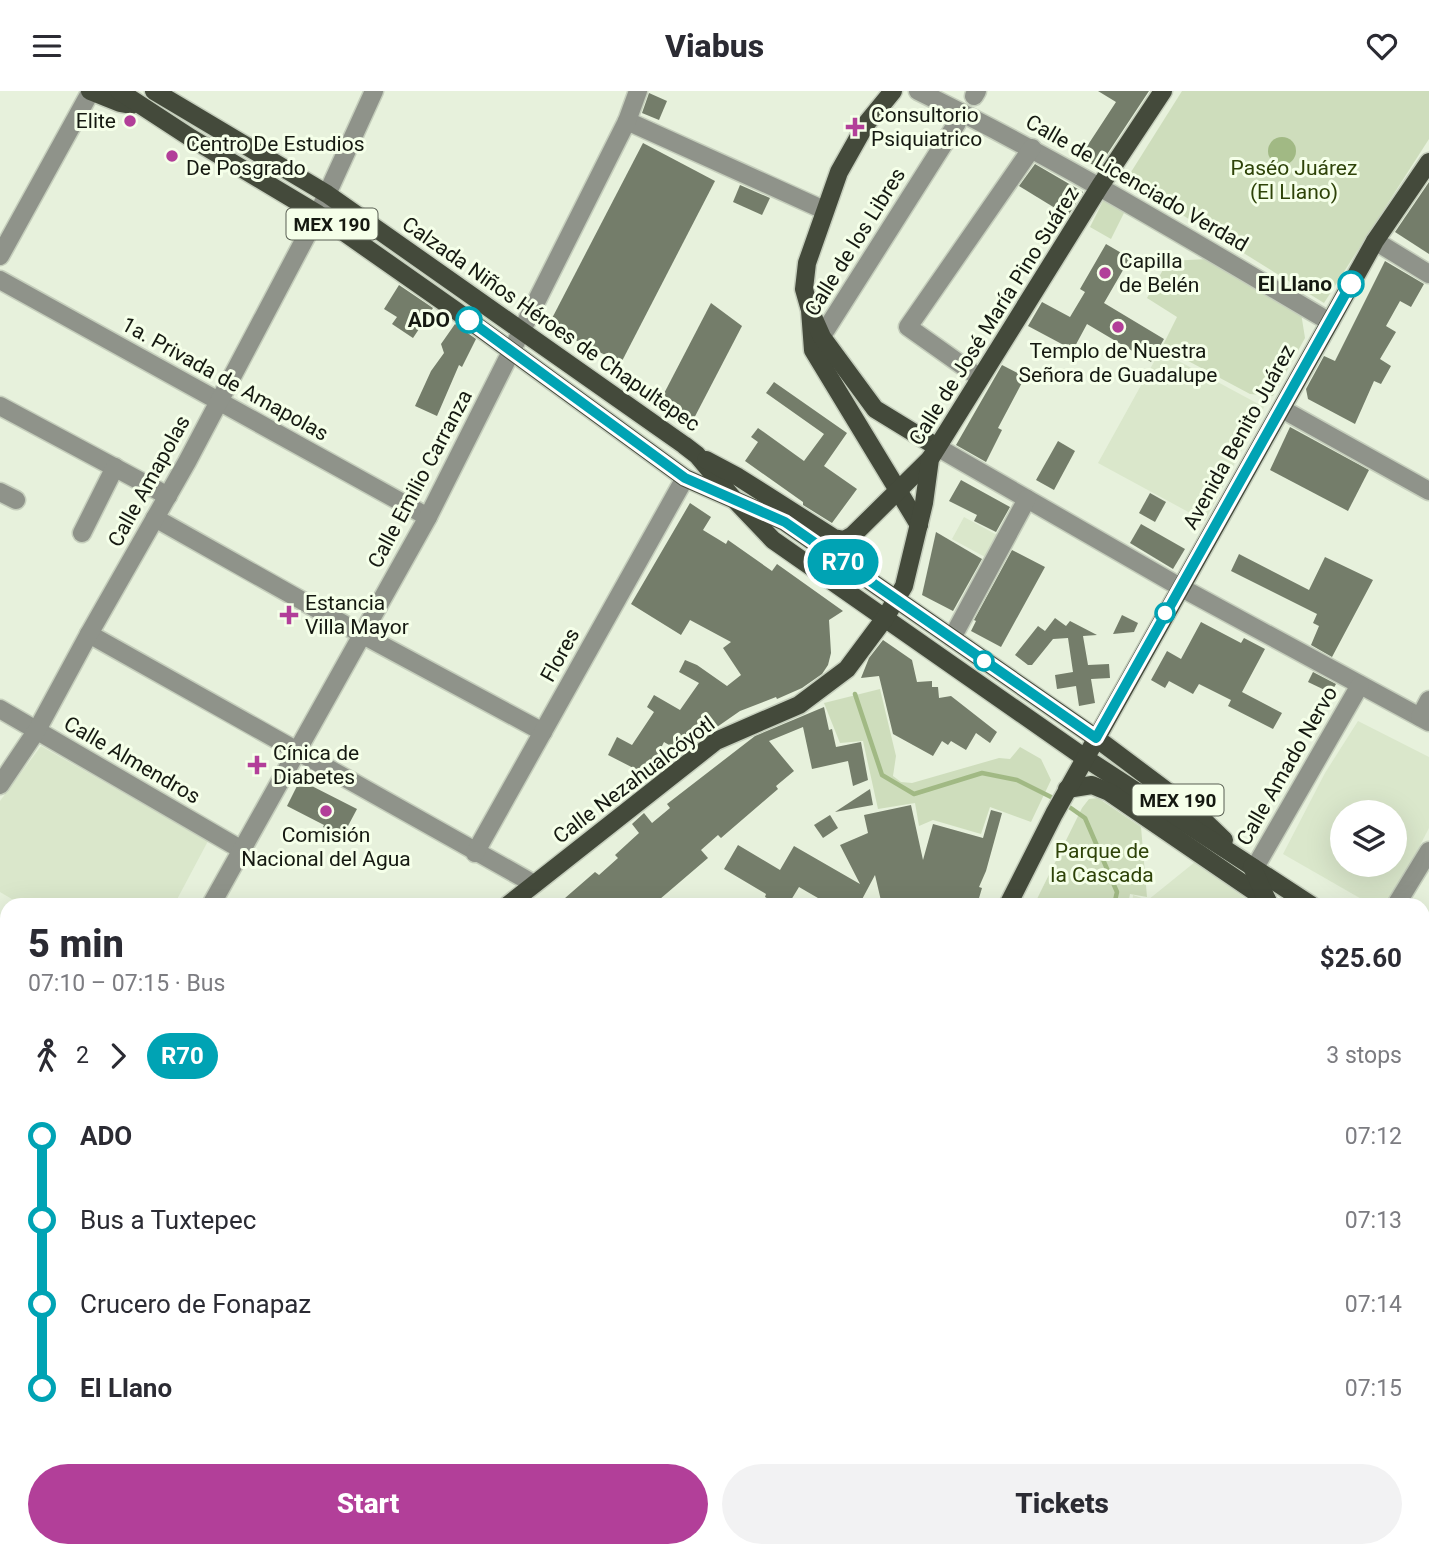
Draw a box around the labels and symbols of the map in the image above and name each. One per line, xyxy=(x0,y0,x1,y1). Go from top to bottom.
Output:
place label: Consultorio Psiquiatrico xyxy=(871,103,982,151)
place label: Elite xyxy=(76,109,116,133)
street label: Calle de Licenciado Verdad xyxy=(1022,109,1252,257)
marker: Elite xyxy=(122,113,138,129)
marker: Consultorio Psiquiatrico xyxy=(845,117,865,137)
place label: Centro De Estudios De Posgrado xyxy=(186,132,364,180)
marker: Centro De Estudios De Posgrado xyxy=(164,148,180,164)
park label: Paséo Juárez (El Llano) xyxy=(1231,156,1357,204)
street label: Calle de los Libres xyxy=(800,164,910,320)
street label: Calle de José María Pino Suárez xyxy=(904,182,1084,450)
road number: MEX 190 xyxy=(286,209,378,239)
street label: Calzada Niños Héroes de Chapultepec xyxy=(398,212,704,436)
place label: Capilla de Belén xyxy=(1119,249,1199,297)
marker: Capilla de Belén xyxy=(1097,265,1113,281)
marker: El Llano xyxy=(1338,271,1364,297)
place label: El Llano xyxy=(1258,272,1332,296)
marker: ADO xyxy=(456,307,482,333)
place label: ADO xyxy=(408,308,450,332)
street label: 1a. Privada de Amapolas xyxy=(118,312,332,446)
marker: Templo de Nuestra Señora de Guadalupe xyxy=(1110,319,1126,335)
place label: Templo de Nuestra Señora de Guadalupe xyxy=(1019,339,1217,387)
street label: Avenida Benito Juárez xyxy=(1178,340,1300,534)
street label: Calle Emilio Carranza xyxy=(363,386,477,572)
street label: Calle Amapolas xyxy=(103,411,195,551)
line badge: R70 xyxy=(803,539,883,585)
place label: Estancia Villa Mayor xyxy=(305,591,409,639)
unlabelled marker xyxy=(1155,603,1175,623)
marker: Estancia Villa Mayor xyxy=(279,605,299,625)
street label: Flores xyxy=(536,624,584,686)
unlabelled marker xyxy=(974,651,994,671)
street label: Calle Amado Nervo xyxy=(1232,682,1342,850)
street label: Calle Almendros xyxy=(60,711,204,809)
street label: Calle Nezahualcóyotl xyxy=(549,711,719,849)
place label: Cínica de Diabetes xyxy=(273,741,359,789)
marker: Cínica de Diabetes xyxy=(247,755,267,775)
road number: MEX 190 xyxy=(1132,785,1224,815)
marker: Comisión Nacional del Agua xyxy=(318,803,334,819)
place label: Comisión Nacional del Agua xyxy=(241,823,411,871)
park label: Parque de la Cascada xyxy=(1050,839,1154,887)

